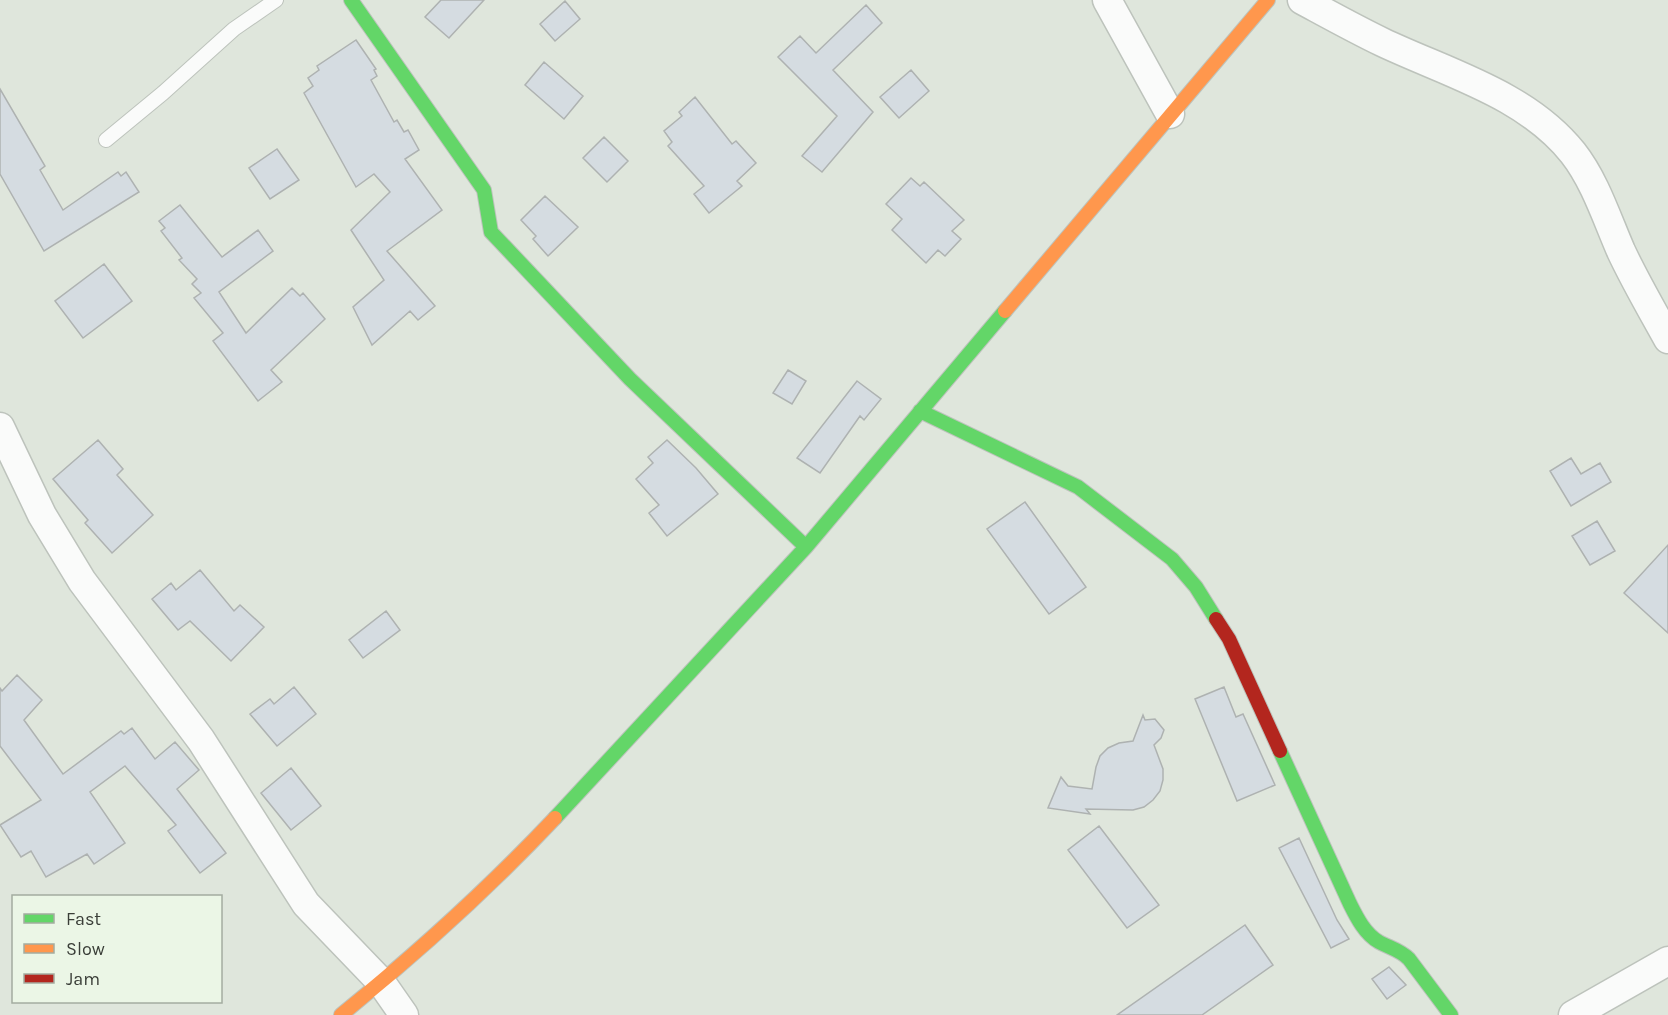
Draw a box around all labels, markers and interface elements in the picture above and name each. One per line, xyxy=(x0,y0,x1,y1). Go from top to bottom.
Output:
legend xyxy=(12,895,222,1003)
text: Fast xyxy=(66,908,101,930)
text: Slow xyxy=(66,938,105,960)
text: Jam xyxy=(66,968,100,990)

